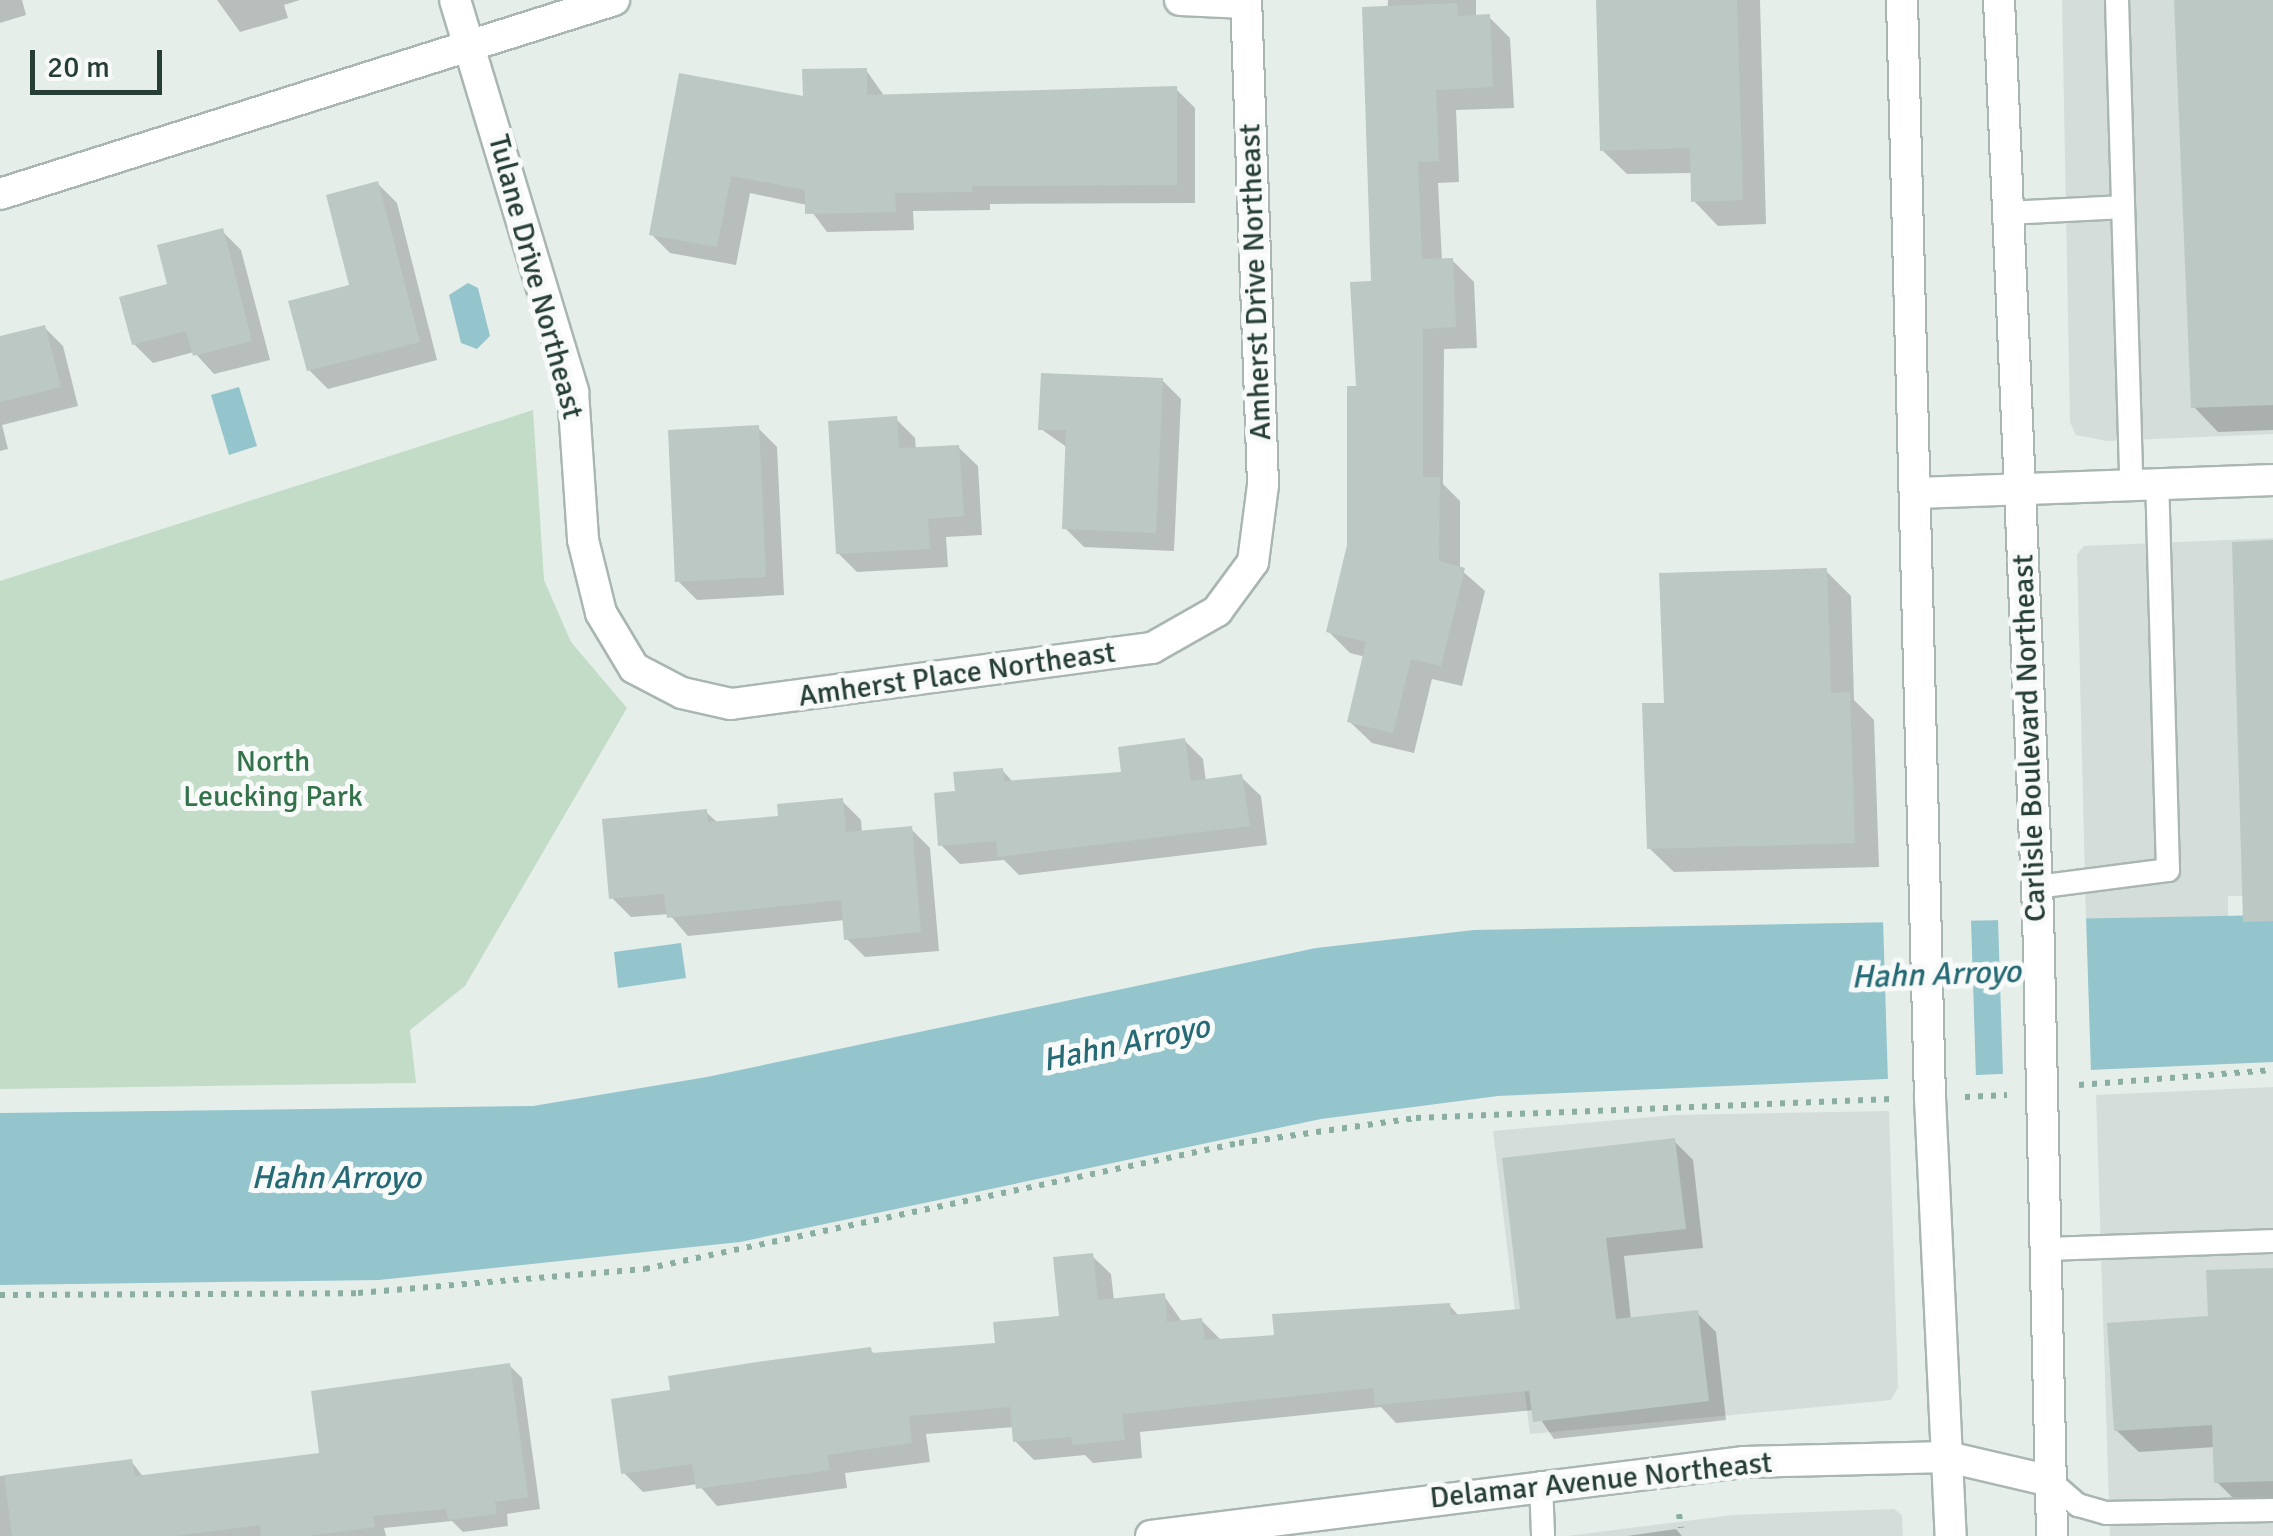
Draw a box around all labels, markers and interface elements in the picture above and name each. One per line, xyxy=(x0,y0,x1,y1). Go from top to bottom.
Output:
scale bar xyxy=(35,30,168,92)
text: 20 m xyxy=(47,49,110,86)
street label: Amherst Drive Northeast xyxy=(1232,123,1280,441)
street label: Tulane Drive Northeast xyxy=(480,131,590,423)
street label: Carlisle Boulevard Northeast xyxy=(2006,554,2054,922)
street label: Amherst Place Northeast xyxy=(796,635,1118,715)
park label: North Leucking Park xyxy=(183,744,363,814)
water label: Hahn Arroyo xyxy=(1851,953,2021,997)
water label: Hahn Arroyo xyxy=(1039,1008,1213,1080)
water label: Hahn Arroyo xyxy=(251,1159,421,1197)
street label: Delamar Avenue Northeast xyxy=(1428,1445,1774,1517)

